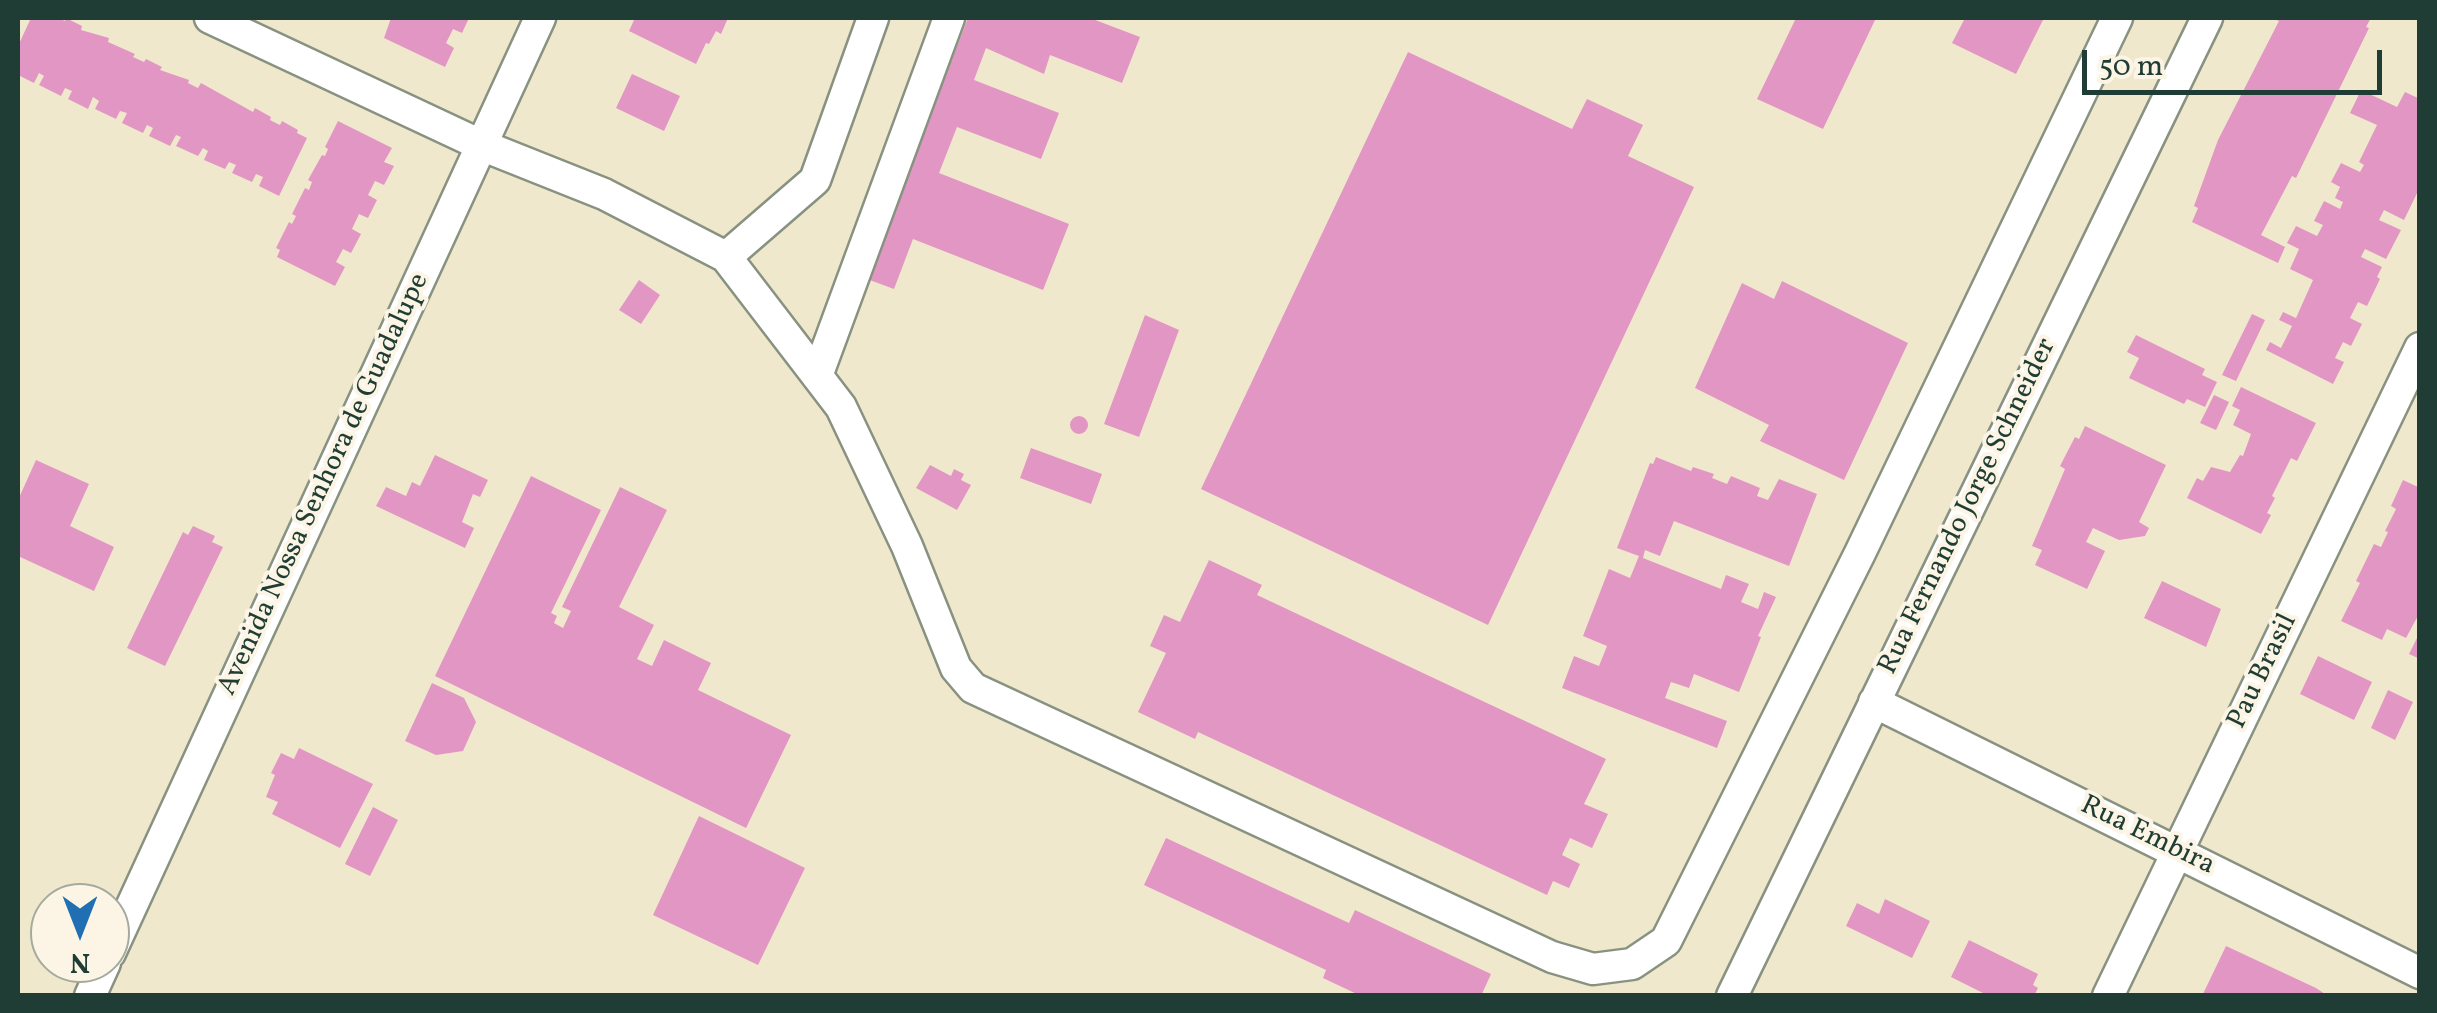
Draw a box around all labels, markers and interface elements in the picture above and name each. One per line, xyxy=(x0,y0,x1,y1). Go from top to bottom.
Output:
scale bar xyxy=(2087,30,2387,92)
text: 50 m xyxy=(2099,46,2163,88)
street label: Avenida Nossa Senhora de Guadalupe xyxy=(212,269,438,701)
street label: Rua Fernando Jorge Schneider xyxy=(1873,334,2065,680)
street label: Pau Brasil xyxy=(2222,609,2306,735)
street label: Rua Embira xyxy=(2074,790,2220,884)
north arrow xyxy=(30,883,130,983)
text: N xyxy=(70,942,90,981)

